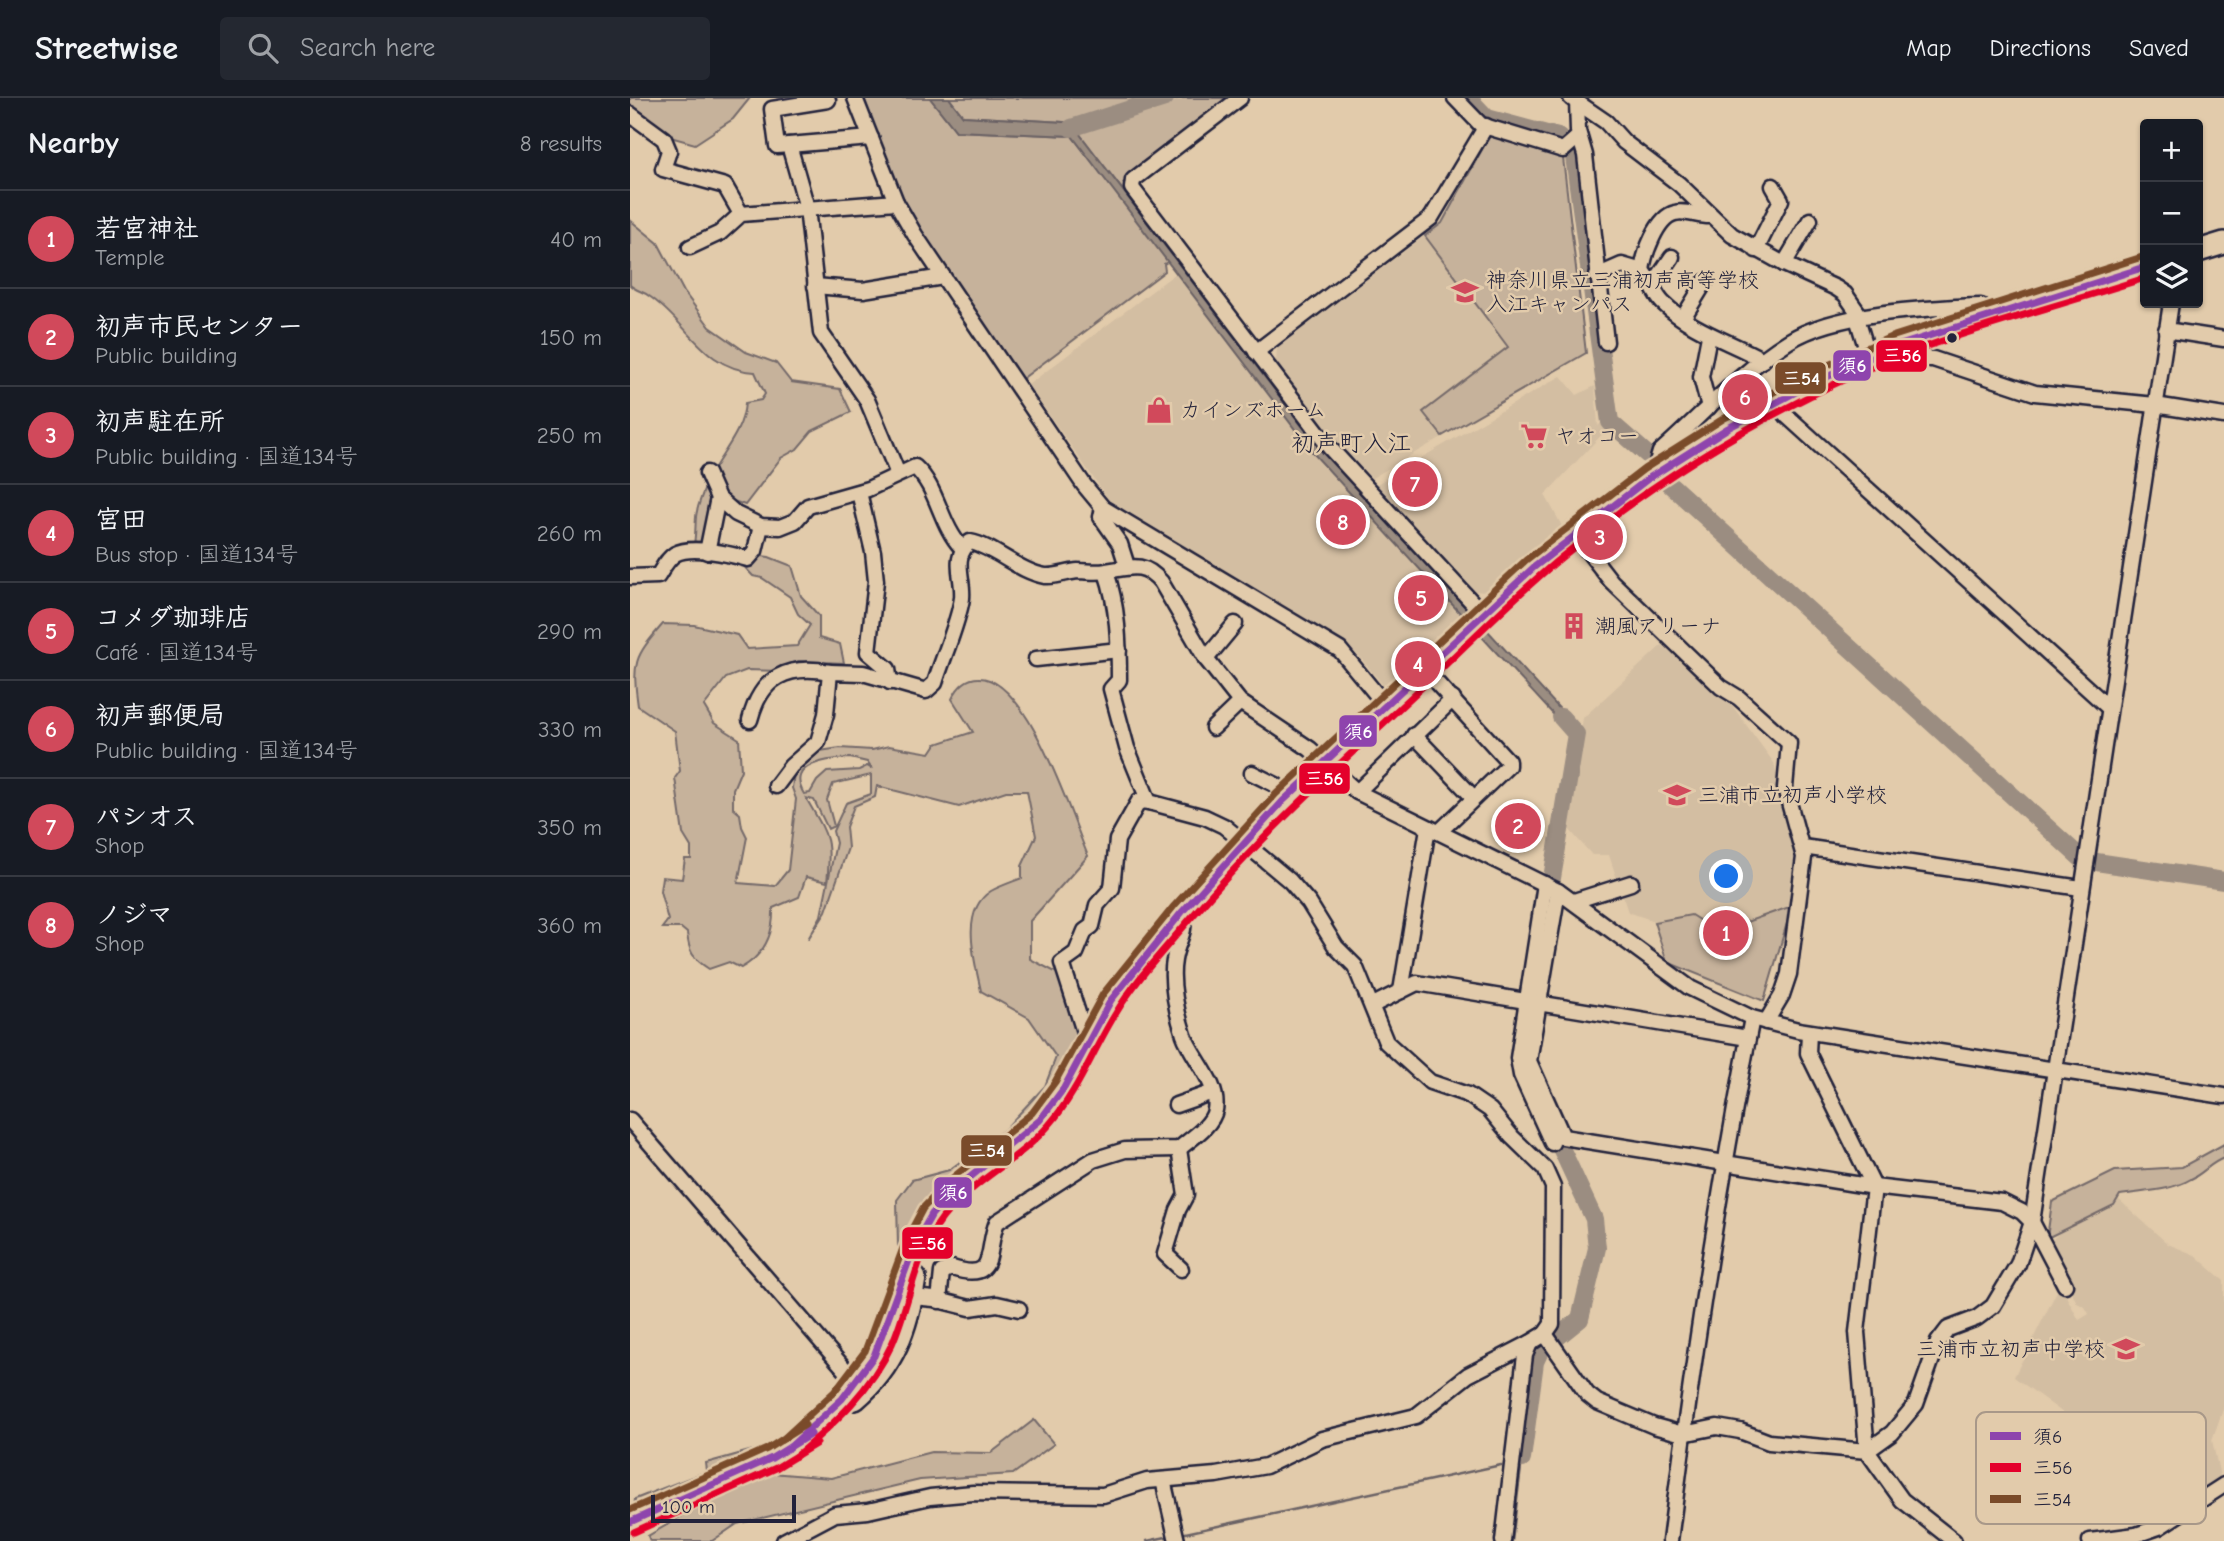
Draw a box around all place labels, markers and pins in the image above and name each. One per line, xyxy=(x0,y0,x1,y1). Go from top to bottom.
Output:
place label: 神奈川県立三浦初声高等学校 入江キャンパス xyxy=(1486,268,1759,316)
school or university icon: 神奈川県立三浦初声高等学校 入江キャンパス xyxy=(1450,277,1480,307)
unlabelled marker xyxy=(1945,331,1959,345)
pin: 6 xyxy=(1722,371,1768,423)
shop icon: カインズホーム xyxy=(1144,395,1174,425)
place label: カインズホーム xyxy=(1180,398,1326,422)
supermarket icon: ヤオコー xyxy=(1519,421,1549,451)
place label: ヤオコー xyxy=(1555,424,1639,448)
pin: 7 xyxy=(1392,458,1438,510)
pin: 8 xyxy=(1320,496,1366,548)
pin: 3 xyxy=(1577,511,1623,563)
pin: 5 xyxy=(1398,572,1444,624)
building icon: 潮風アリーナ xyxy=(1559,611,1589,641)
place label: 潮風アリーナ xyxy=(1595,614,1721,638)
pin: 4 xyxy=(1395,638,1441,690)
school or university icon: 三浦市立初声小学校 xyxy=(1662,780,1692,810)
place label: 三浦市立初声小学校 xyxy=(1698,783,1887,807)
pin: 2 xyxy=(1495,800,1541,852)
pin: 1 xyxy=(1703,907,1749,959)
school or university icon: 三浦市立初声中学校 xyxy=(2111,1334,2141,1364)
place label: 三浦市立初声中学校 xyxy=(1916,1337,2105,1361)

